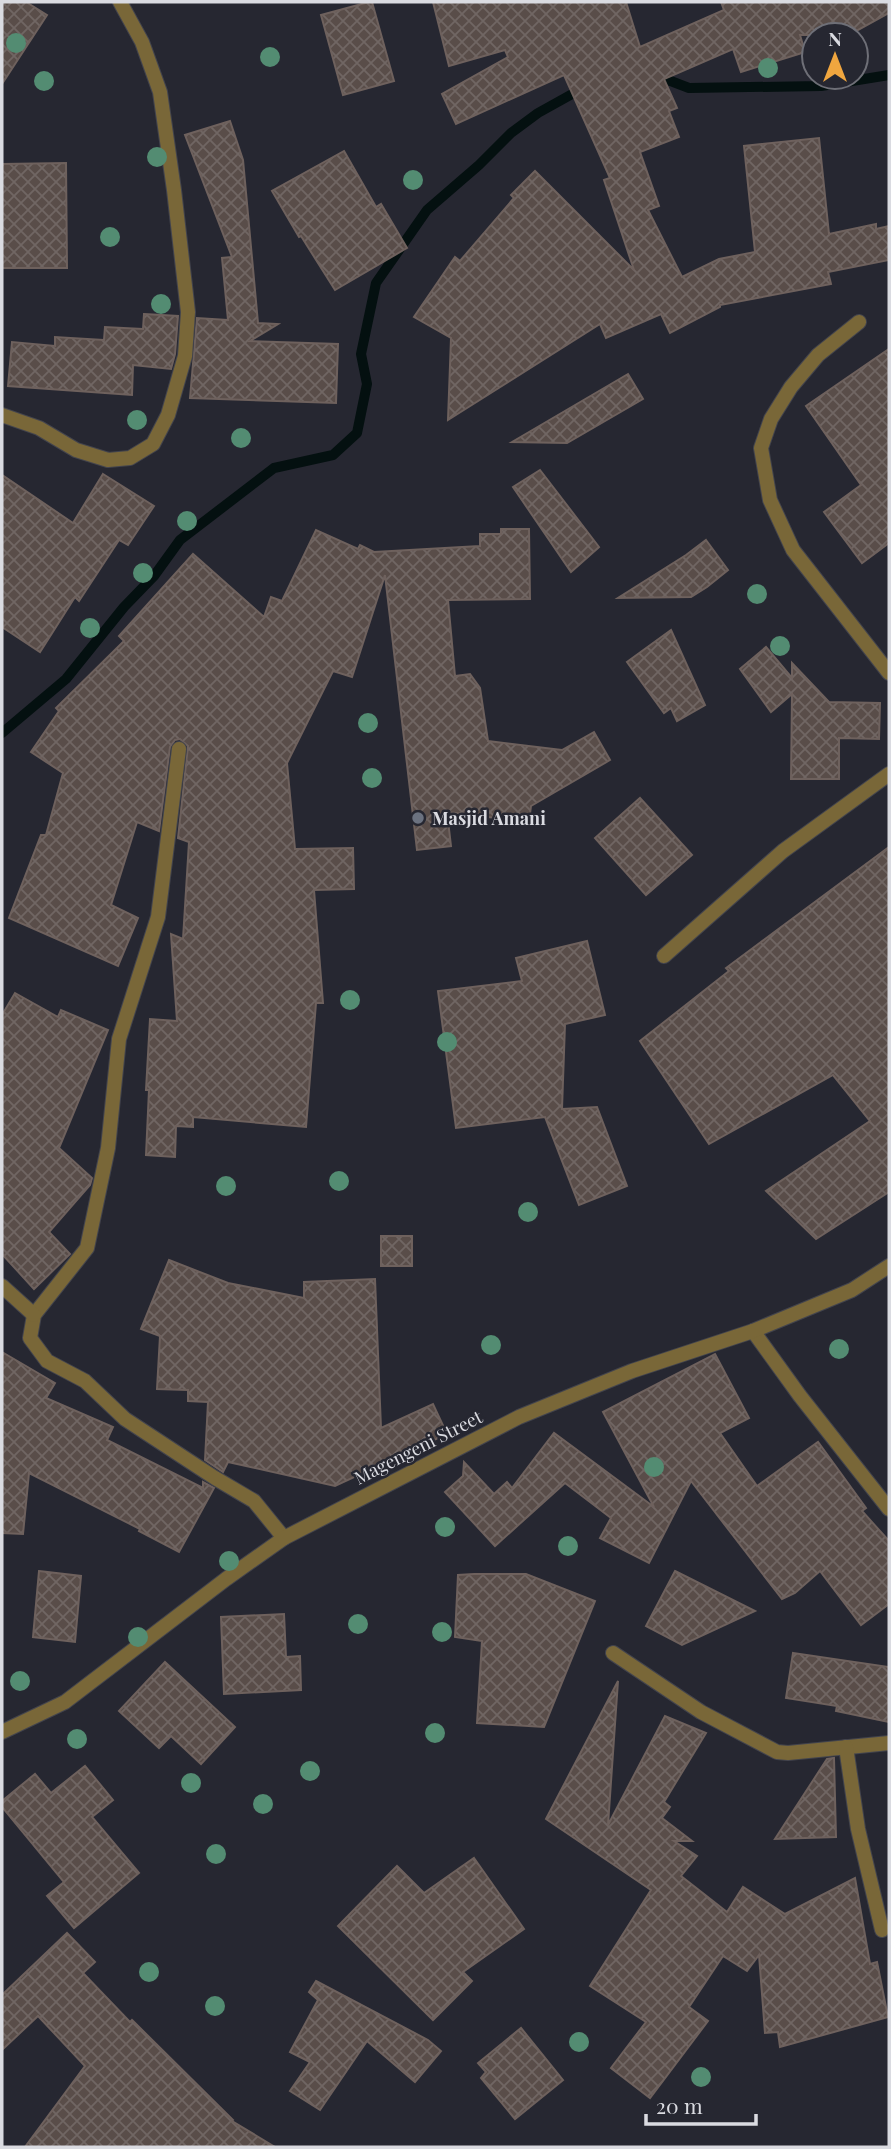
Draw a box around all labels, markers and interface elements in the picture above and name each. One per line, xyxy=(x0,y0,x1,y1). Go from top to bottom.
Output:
north arrow xyxy=(800,21,870,91)
text: N xyxy=(828,25,842,51)
place label: Masjid Amani xyxy=(432,806,546,830)
marker: Masjid Amani xyxy=(410,810,426,826)
street label: Magengeni Street xyxy=(350,1404,487,1490)
scale bar xyxy=(646,2082,756,2126)
text: 20 m xyxy=(656,2091,703,2119)

